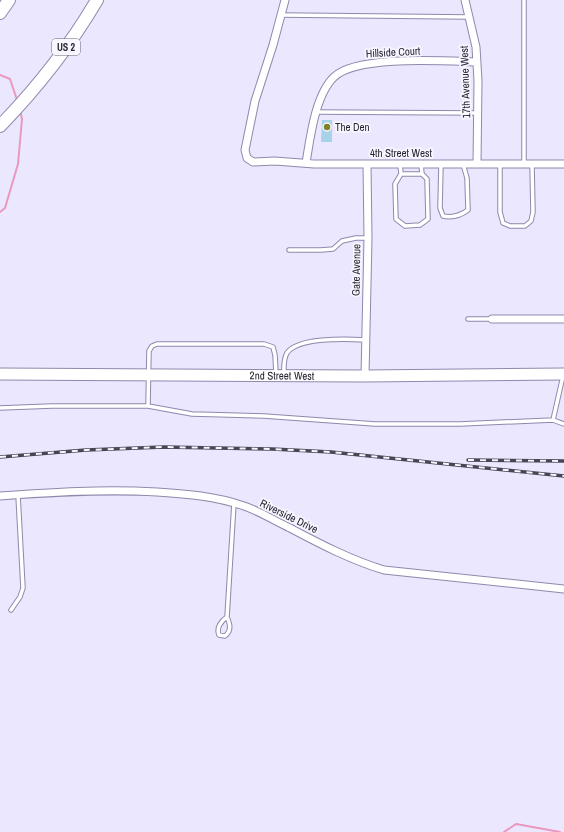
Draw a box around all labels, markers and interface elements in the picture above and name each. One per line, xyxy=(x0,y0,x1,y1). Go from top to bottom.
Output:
road number: US 2 xyxy=(52,39,80,55)
street label: Hillside Court xyxy=(365,44,421,60)
street label: 17th Avenue West xyxy=(457,45,473,119)
place label: The Den xyxy=(335,120,370,134)
marker: The Den xyxy=(322,122,332,132)
street label: 4th Street West xyxy=(370,146,432,160)
street label: Gate Avenue xyxy=(349,244,363,296)
street label: 2nd Street West xyxy=(250,368,315,383)
street label: Riverside Drive xyxy=(258,496,320,536)

